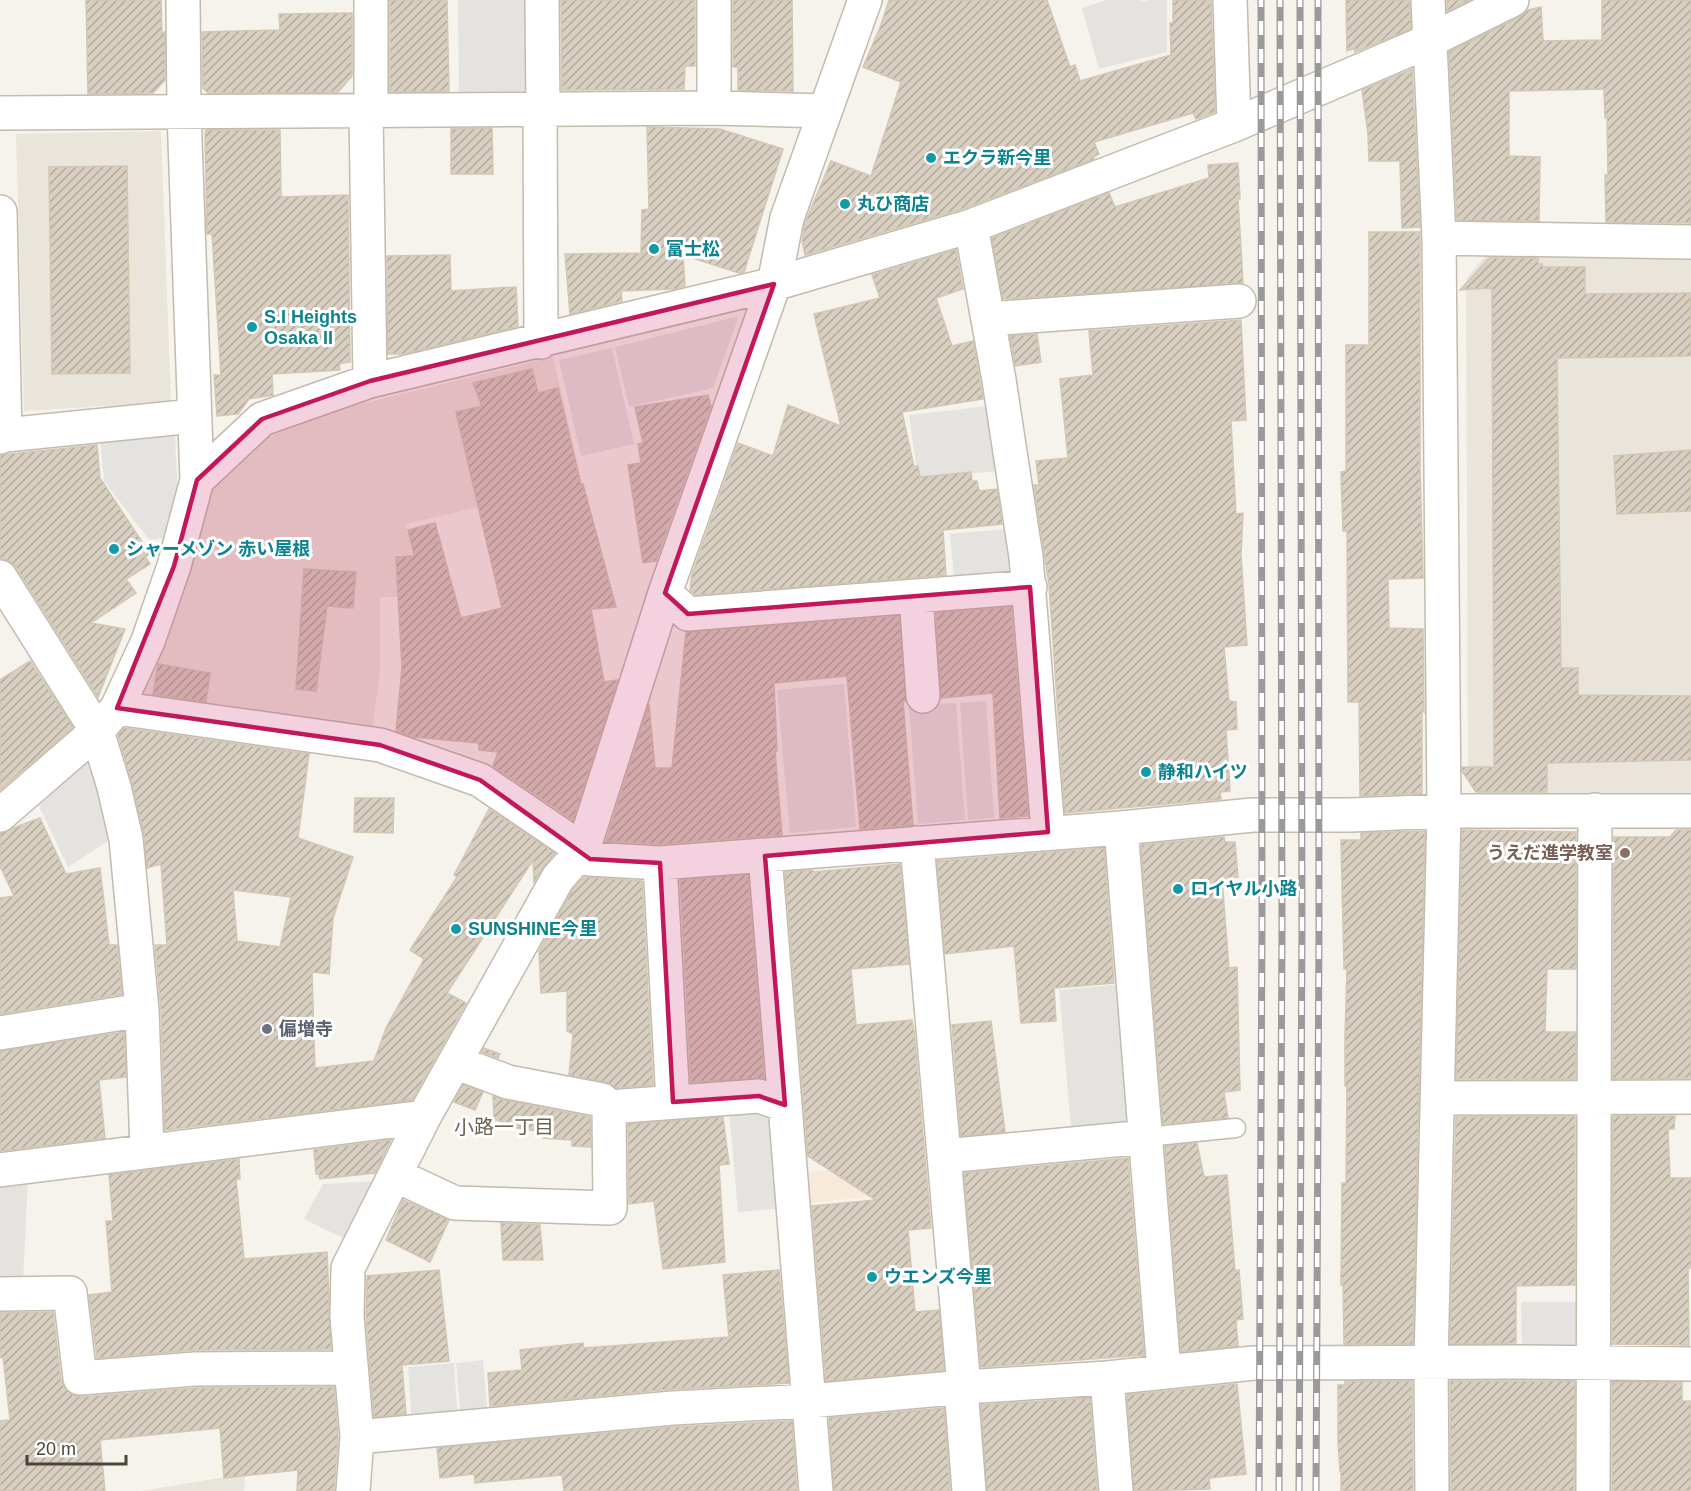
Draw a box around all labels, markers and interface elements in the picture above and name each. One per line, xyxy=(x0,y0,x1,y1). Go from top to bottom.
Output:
place label: エクラ新今里 xyxy=(943,148,1051,168)
marker: エクラ新今里 xyxy=(924,151,938,165)
place label: 丸ひ商店 xyxy=(857,194,929,214)
marker: 丸ひ商店 xyxy=(838,197,852,211)
place label: 富士松 xyxy=(666,239,720,259)
marker: 富士松 xyxy=(647,242,661,256)
place label: S.I Heights Osaka II xyxy=(264,307,357,348)
marker: S.I Heights Osaka II xyxy=(245,320,259,334)
place label: シャーメゾン 赤い屋根 xyxy=(126,539,310,559)
marker: シャーメゾン 赤い屋根 xyxy=(107,542,121,556)
place label: 静和ハイツ xyxy=(1158,762,1248,782)
marker: 静和ハイツ xyxy=(1139,765,1153,779)
place label: うえだ進学教室 xyxy=(1487,843,1613,863)
marker: うえだ進学教室 xyxy=(1618,846,1632,860)
place label: ロイヤル小路 xyxy=(1190,879,1297,899)
marker: ロイヤル小路 xyxy=(1171,882,1185,896)
place label: SUNSHINE今里 xyxy=(468,919,597,939)
marker: SUNSHINE今里 xyxy=(449,922,463,936)
place label: 偏増寺 xyxy=(279,1019,333,1039)
marker: 偏増寺 xyxy=(260,1022,274,1036)
district label: 小路一丁目 xyxy=(454,1116,554,1138)
place label: ウエンズ今里 xyxy=(884,1267,992,1287)
marker: ウエンズ今里 xyxy=(865,1270,879,1284)
scale bar xyxy=(27,1428,126,1466)
text: 20 m xyxy=(36,1439,76,1459)

